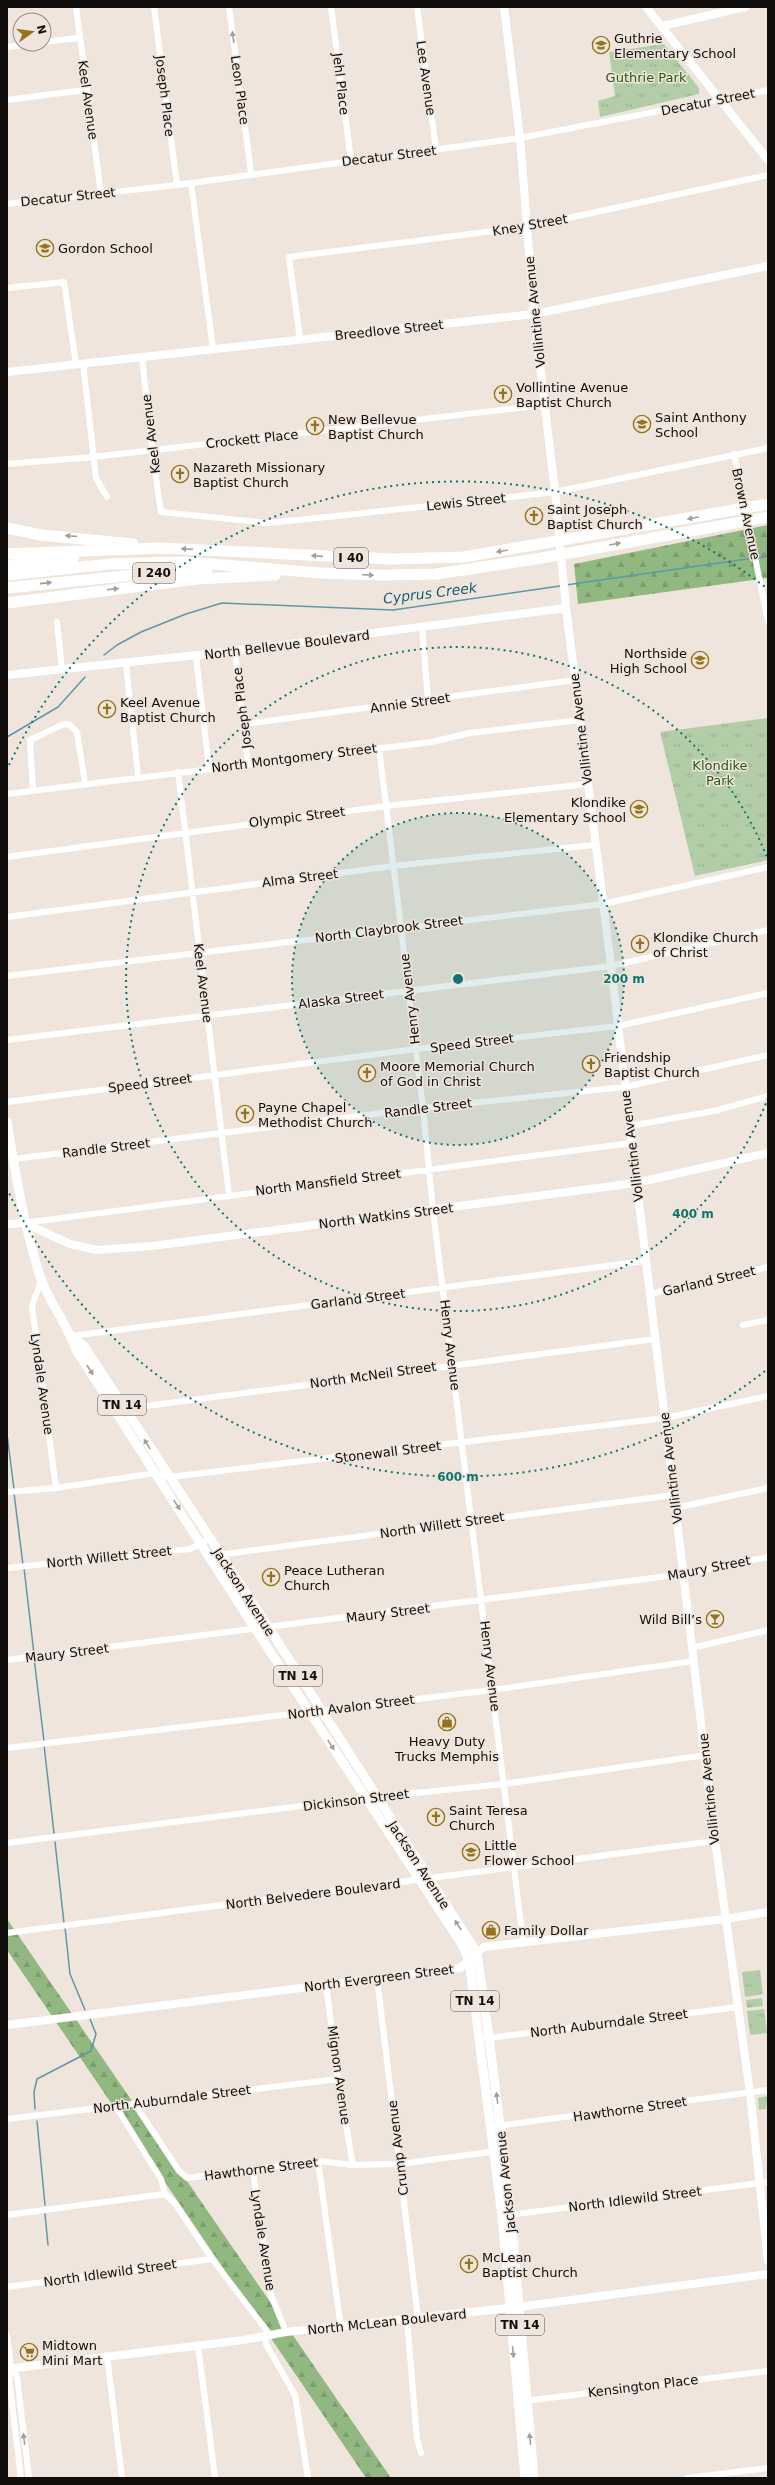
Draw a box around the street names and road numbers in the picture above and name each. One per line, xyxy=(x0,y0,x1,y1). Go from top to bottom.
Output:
street label: Lee Avenue xyxy=(413,40,439,116)
street label: Jehl Place xyxy=(330,51,352,116)
street label: Joseph Place xyxy=(152,54,177,137)
street label: Leon Place xyxy=(228,54,252,126)
street label: Keel Avenue xyxy=(75,59,101,141)
street label: Decatur Street xyxy=(660,86,756,118)
street label: Decatur Street xyxy=(341,143,437,169)
street label: Decatur Street xyxy=(20,185,116,209)
street label: Kney Street xyxy=(491,211,569,239)
street label: Vollintine Avenue xyxy=(522,255,548,369)
street label: Breedlove Street xyxy=(334,317,444,343)
street label: Keel Avenue xyxy=(139,393,163,475)
street label: Crockett Place xyxy=(205,427,299,451)
street label: Brown Avenue xyxy=(729,467,763,561)
street label: Lewis Street xyxy=(426,490,506,514)
road number: I 40 xyxy=(334,548,368,568)
road number: I 240 xyxy=(133,563,175,583)
street label: North Bellevue Boulevard xyxy=(203,627,371,663)
street label: Joseph Place xyxy=(230,667,255,750)
street label: Vollintine Avenue xyxy=(567,672,595,786)
street label: Annie Street xyxy=(369,690,451,716)
street label: North Montgomery Street xyxy=(210,740,378,776)
street label: Olympic Street xyxy=(248,804,346,830)
street label: Alma Street xyxy=(261,866,339,890)
street label: North Claybrook Street xyxy=(314,912,464,946)
street label: Keel Avenue xyxy=(191,942,215,1024)
street label: Henry Avenue xyxy=(397,953,423,1045)
street label: Alaska Street xyxy=(297,986,385,1012)
street label: Speed Street xyxy=(429,1030,515,1056)
street label: Speed Street xyxy=(107,1070,193,1096)
street label: Vollintine Avenue xyxy=(618,1089,646,1203)
street label: Randle Street xyxy=(383,1095,473,1121)
street label: Randle Street xyxy=(61,1135,151,1161)
street label: North Mansfield Street xyxy=(254,1166,402,1198)
street label: North Watkins Street xyxy=(318,1200,454,1232)
street label: Garland Street xyxy=(661,1263,757,1299)
street label: Garland Street xyxy=(310,1286,406,1312)
street label: Henry Avenue xyxy=(437,1299,463,1391)
street label: Lyndale Avenue xyxy=(27,1332,57,1436)
street label: North McNeil Street xyxy=(309,1359,437,1391)
road number: TN 14 xyxy=(98,1395,146,1415)
street label: Vollintine Avenue xyxy=(657,1411,685,1525)
street label: Stonewall Street xyxy=(334,1438,442,1466)
street label: North Willett Street xyxy=(379,1509,505,1541)
street label: North Willett Street xyxy=(46,1543,172,1571)
street label: Jackson Avenue xyxy=(209,1544,278,1639)
street label: Maury Street xyxy=(666,1553,752,1583)
street label: Maury Street xyxy=(345,1600,431,1626)
street label: Henry Avenue xyxy=(477,1620,503,1712)
street label: Maury Street xyxy=(24,1640,110,1666)
road number: TN 14 xyxy=(274,1666,322,1686)
street label: North Avalon Street xyxy=(287,1692,415,1722)
street label: Vollintine Avenue xyxy=(696,1732,722,1846)
street label: Dickinson Street xyxy=(302,1786,410,1814)
street label: Jackson Avenue xyxy=(384,1817,453,1912)
street label: North Belvedere Boulevard xyxy=(225,1876,401,1912)
street label: North Evergreen Street xyxy=(303,1961,455,1995)
road number: TN 14 xyxy=(451,1991,499,2011)
street label: North Auburndale Street xyxy=(529,2006,689,2040)
street label: Mignon Avenue xyxy=(325,2024,353,2126)
street label: North Auburndale Street xyxy=(92,2082,252,2116)
street label: Hawthorne Street xyxy=(572,2094,688,2124)
street label: Crump Avenue xyxy=(385,2099,411,2197)
street label: Jackson Avenue xyxy=(493,2131,519,2234)
street label: Hawthorne Street xyxy=(203,2155,319,2183)
street label: North Idlewild Street xyxy=(568,2183,702,2215)
street label: Lyndale Avenue xyxy=(248,2188,278,2292)
street label: North Idlewild Street xyxy=(43,2256,177,2290)
street label: North McLean Boulevard xyxy=(307,2306,467,2338)
road number: TN 14 xyxy=(496,2315,544,2335)
street label: Kensington Place xyxy=(587,2372,699,2400)

